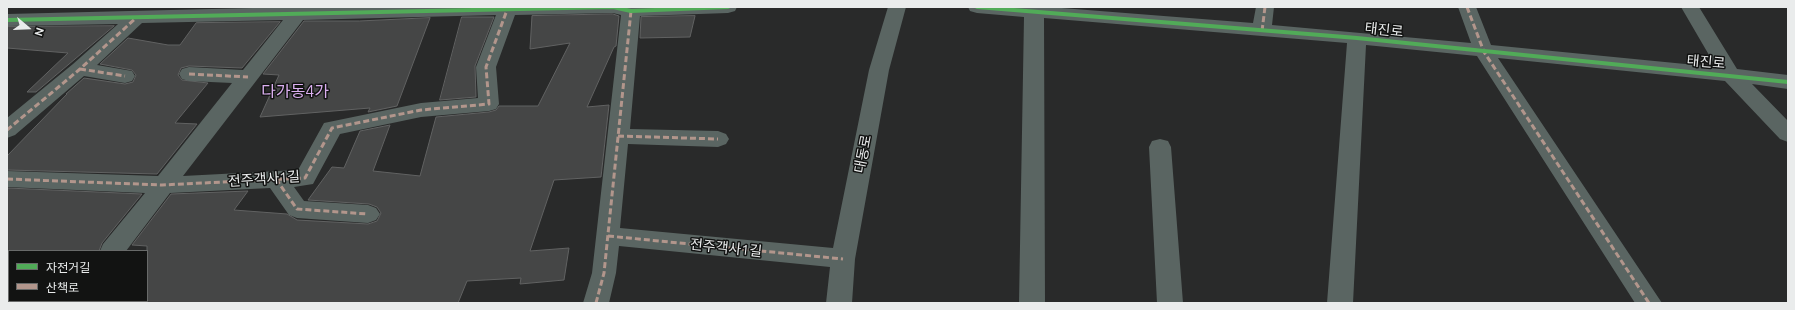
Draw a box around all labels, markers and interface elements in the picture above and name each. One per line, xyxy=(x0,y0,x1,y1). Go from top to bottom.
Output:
north arrow xyxy=(8,8,48,48)
street label: 태진로 xyxy=(1364,20,1404,40)
text: N xyxy=(32,26,46,38)
street label: 태진로 xyxy=(1686,52,1726,72)
district label: 다가동4가 xyxy=(261,82,329,102)
street label: 대동로 xyxy=(851,133,875,175)
street label: 전주객사1길 xyxy=(227,168,301,190)
street label: 전주객사1길 xyxy=(689,236,763,260)
legend xyxy=(8,250,148,302)
text: 자전거길 xyxy=(46,261,90,274)
text: 산책로 xyxy=(46,281,79,294)

